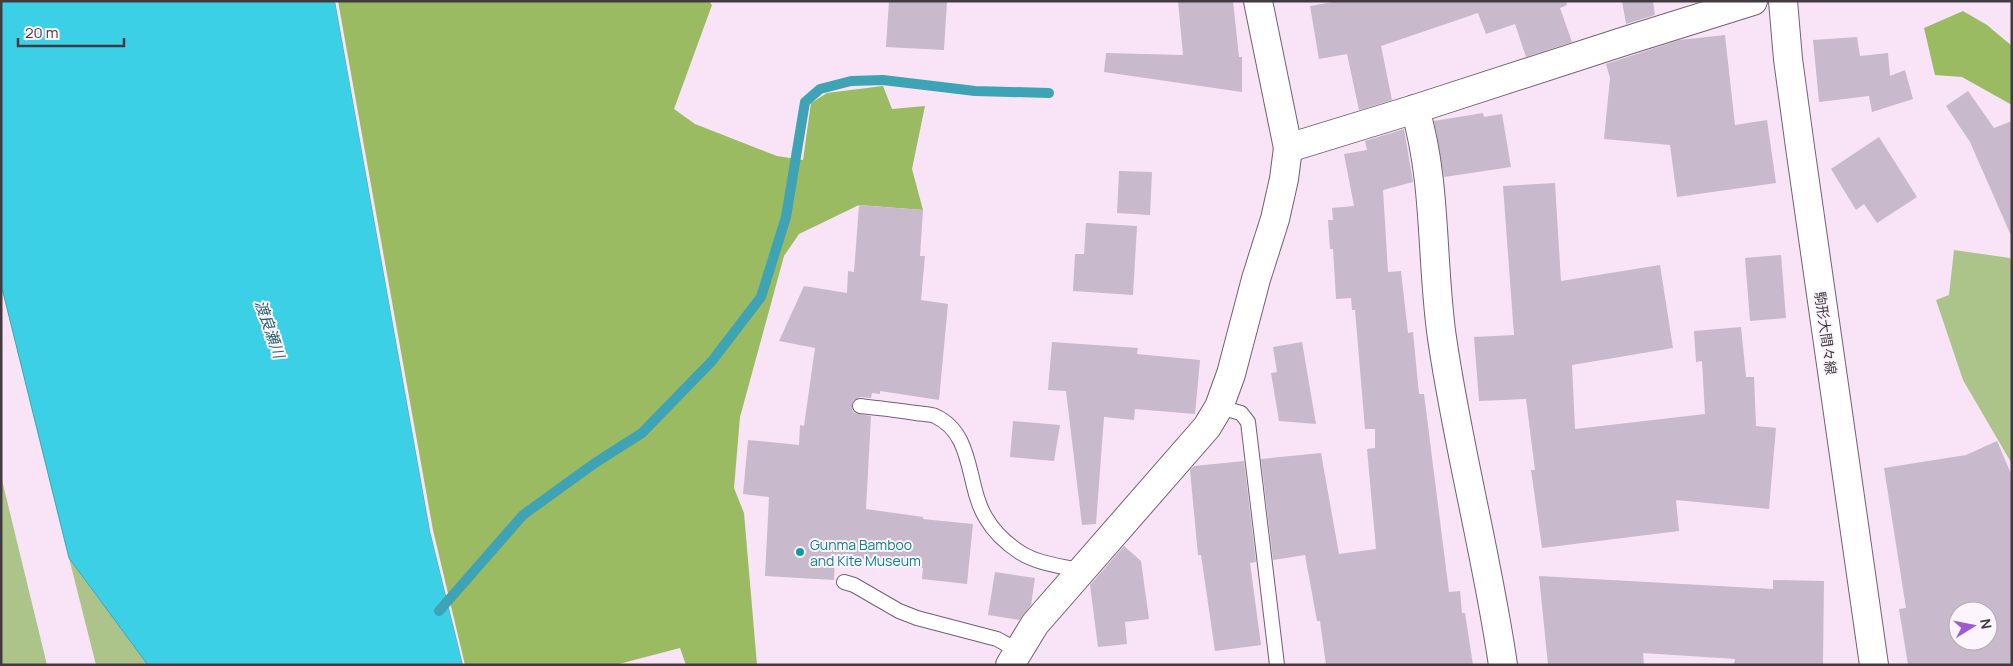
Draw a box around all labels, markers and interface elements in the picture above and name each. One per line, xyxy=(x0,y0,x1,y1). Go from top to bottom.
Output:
scale bar xyxy=(18,15,124,47)
text: 20 m xyxy=(25,22,58,43)
street label: 駒形大間々線 xyxy=(1811,290,1841,376)
water label: 渡良瀬川 xyxy=(250,297,290,363)
place label: Gunma Bamboo and Kite Museum xyxy=(810,535,921,570)
marker: Gunma Bamboo and Kite Museum xyxy=(794,546,806,558)
north arrow xyxy=(1948,601,1998,651)
text: N xyxy=(1976,617,1997,630)

